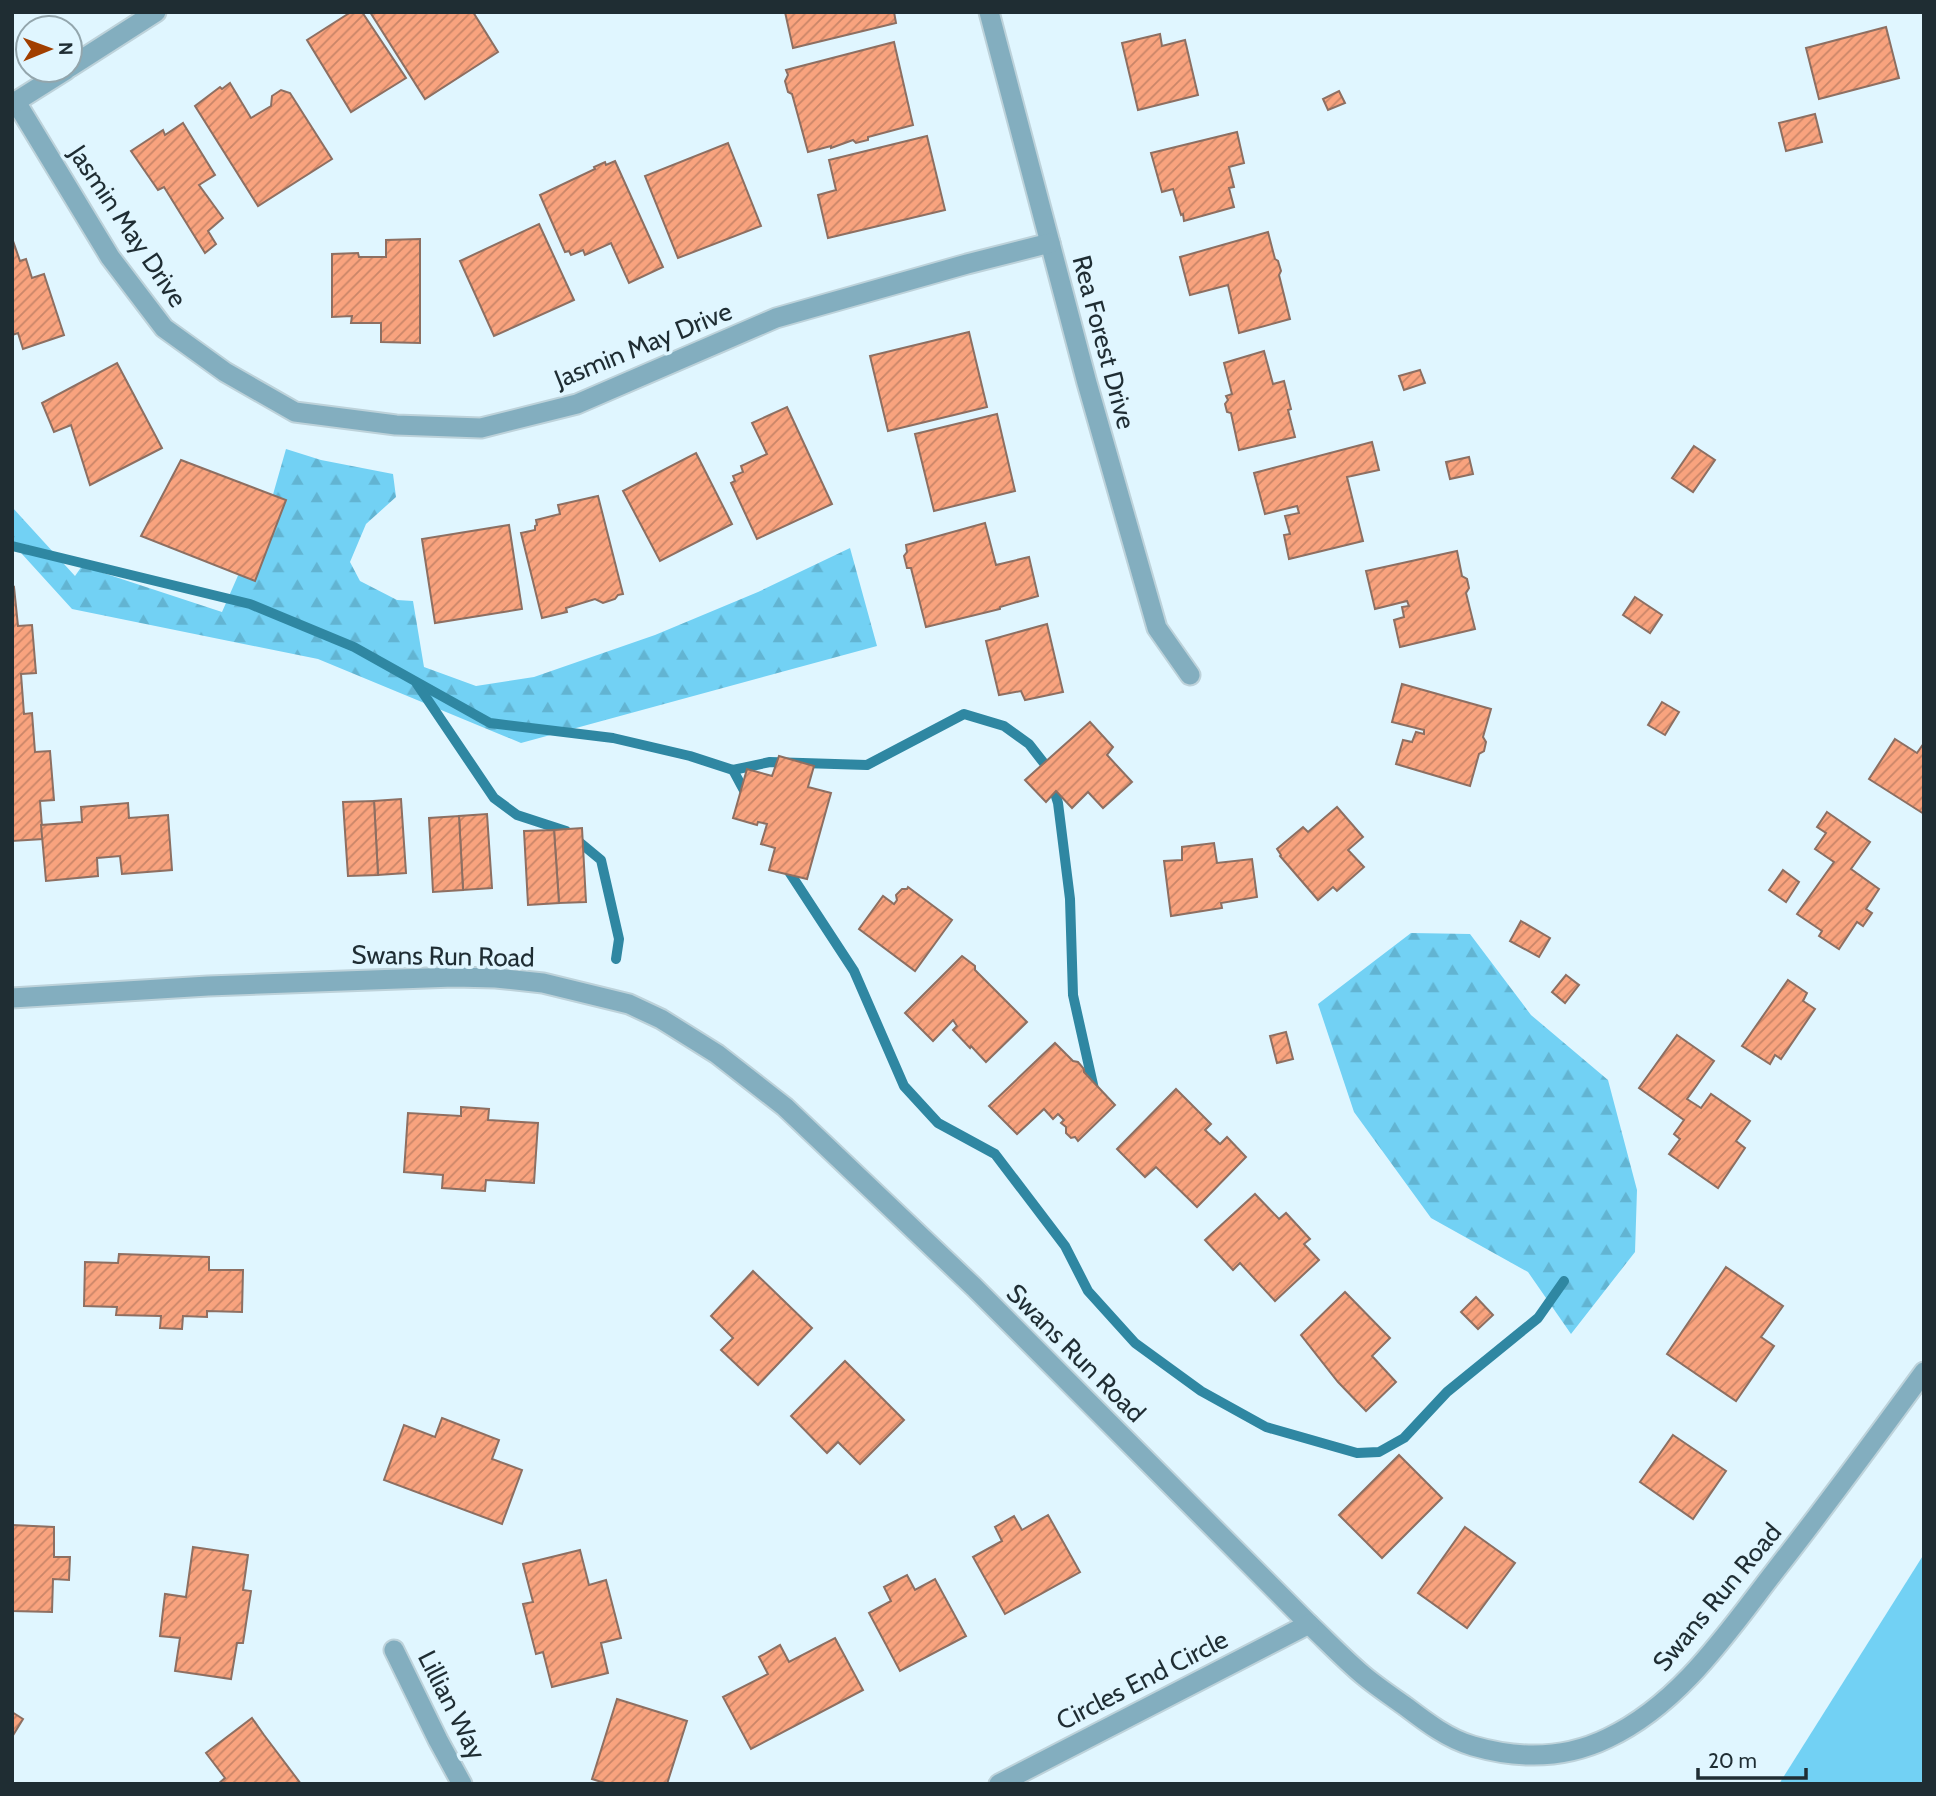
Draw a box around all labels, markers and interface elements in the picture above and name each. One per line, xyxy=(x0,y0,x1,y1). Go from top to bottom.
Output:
north arrow xyxy=(14,14,84,84)
text: N xyxy=(54,42,77,56)
street label: Jasmin May Drive xyxy=(61,138,194,313)
street label: Rea Forest Drive xyxy=(1065,252,1143,432)
street label: Jasmin May Drive xyxy=(549,295,736,396)
street label: Swans Run Road xyxy=(351,938,535,974)
street label: Swans Run Road xyxy=(1000,1277,1152,1429)
street label: Swans Run Road xyxy=(1646,1517,1788,1677)
street label: Circles End Circle xyxy=(1051,1623,1233,1737)
street label: Lillian Way xyxy=(411,1645,493,1765)
scale bar xyxy=(1698,1736,1806,1780)
text: 20 m xyxy=(1708,1748,1757,1773)

